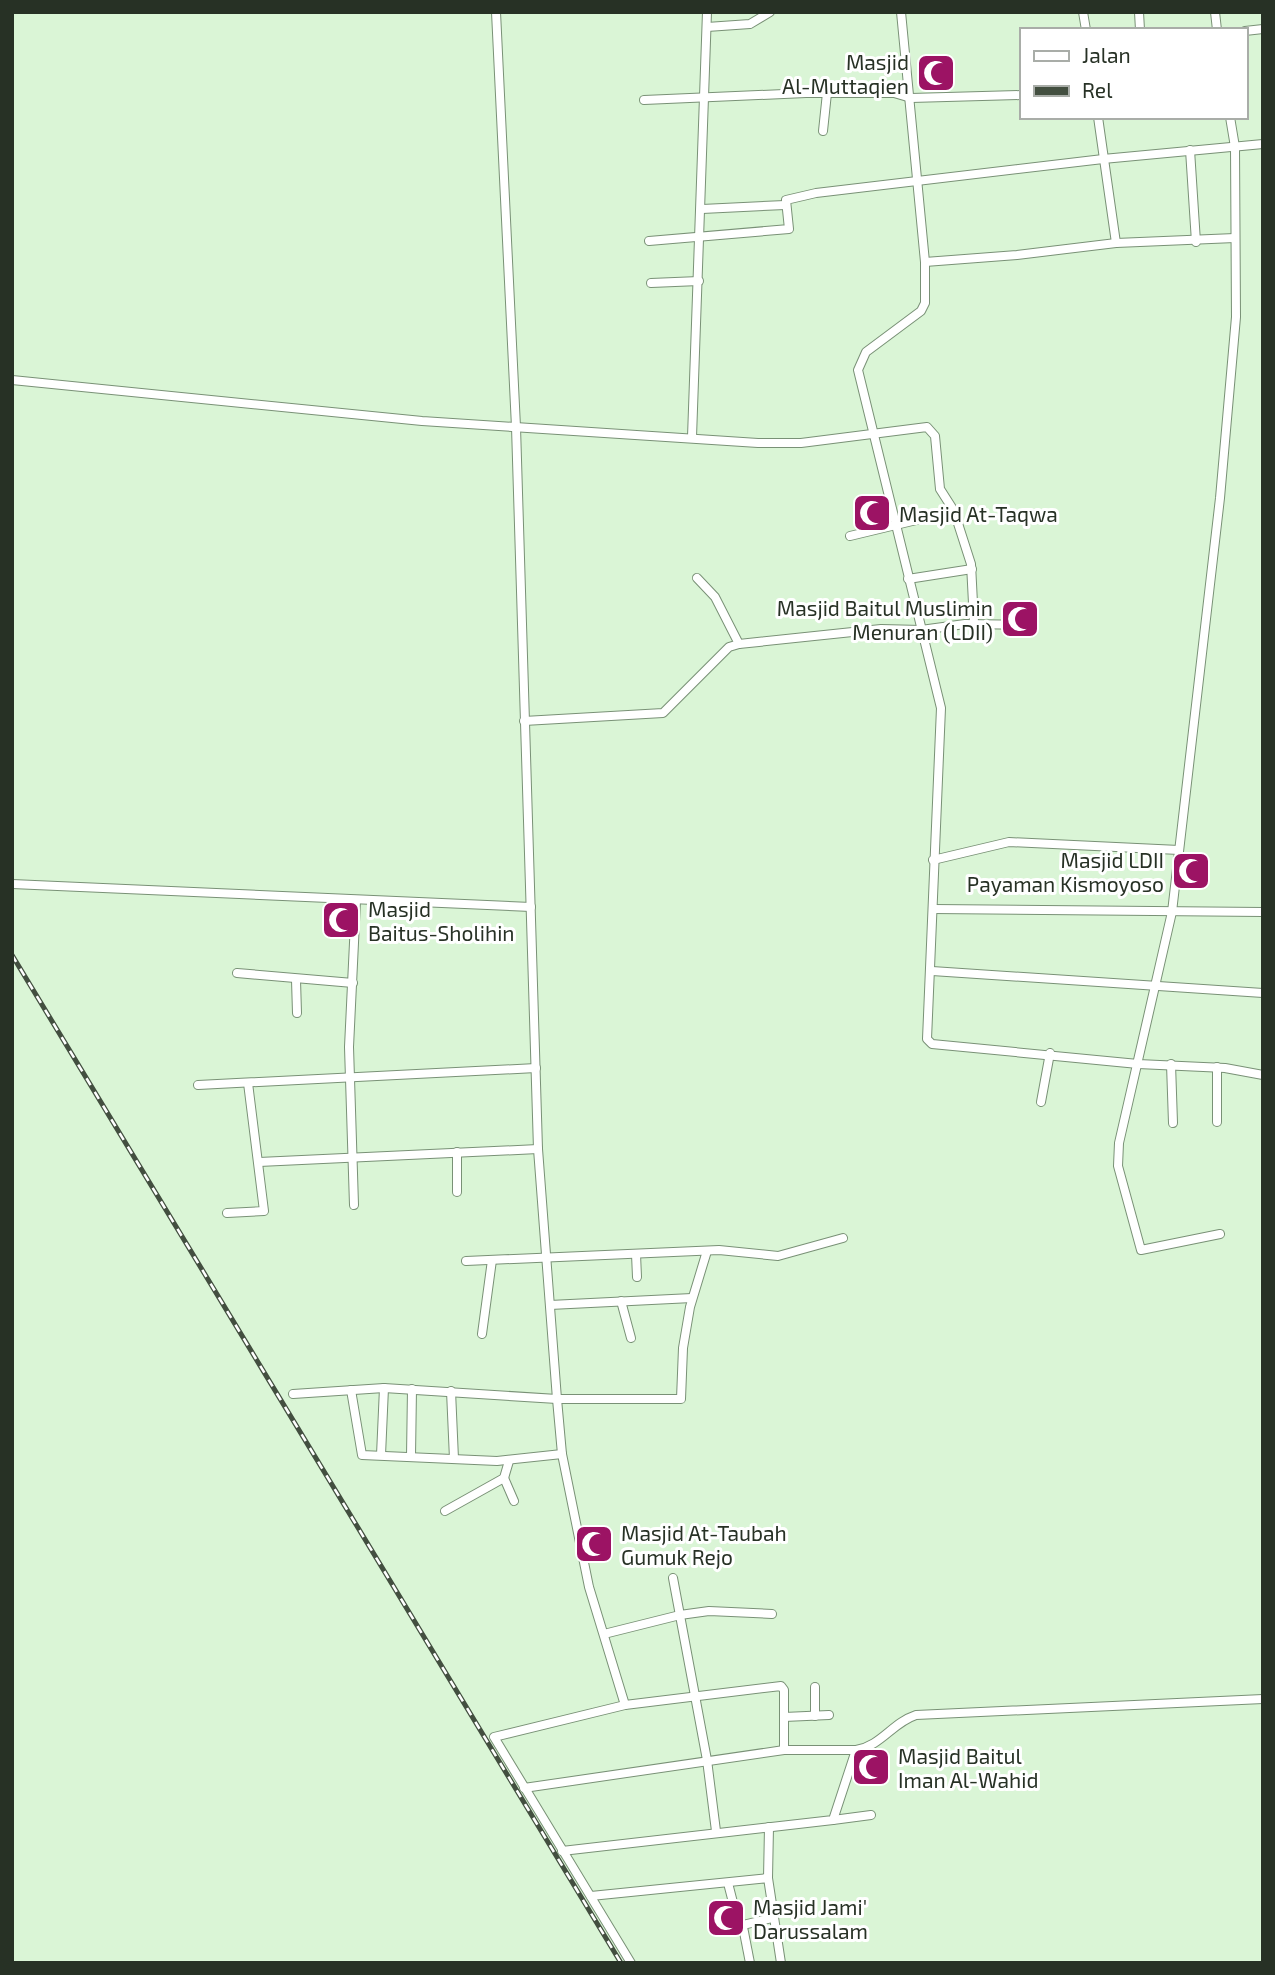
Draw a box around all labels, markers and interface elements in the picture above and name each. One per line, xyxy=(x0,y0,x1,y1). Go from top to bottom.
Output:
legend xyxy=(1020,28,1247,119)
text: Jalan xyxy=(1082,42,1131,67)
place label: Masjid Al-Muttaqien xyxy=(782,49,909,98)
mosque icon: Masjid Al-Muttaqien xyxy=(915,52,957,94)
text: Rel xyxy=(1082,77,1113,102)
mosque icon: Masjid At-Taqwa xyxy=(851,492,893,534)
place label: Masjid At-Taqwa xyxy=(899,501,1058,527)
place label: Masjid Baitul Muslimin Menuran (LDII) xyxy=(777,595,993,644)
mosque icon: Masjid Baitul Muslimin Menuran (LDII) xyxy=(999,598,1041,640)
place label: Masjid LDII Payaman Kismoyoso xyxy=(967,847,1164,896)
mosque icon: Masjid LDII Payaman Kismoyoso xyxy=(1170,850,1212,892)
place label: Masjid Baitus-Sholihin xyxy=(368,896,515,945)
mosque icon: Masjid Baitus-Sholihin xyxy=(320,899,362,941)
place label: Masjid At-Taubah Gumuk Rejo xyxy=(621,1520,787,1570)
mosque icon: Masjid At-Taubah Gumuk Rejo xyxy=(573,1523,615,1565)
place label: Masjid Baitul Iman Al-Wahid xyxy=(898,1743,1039,1792)
mosque icon: Masjid Baitul Iman Al-Wahid xyxy=(850,1746,892,1788)
place label: Masjid Jami' Darussalam xyxy=(753,1894,868,1943)
mosque icon: Masjid Jami' Darussalam xyxy=(705,1897,747,1939)

